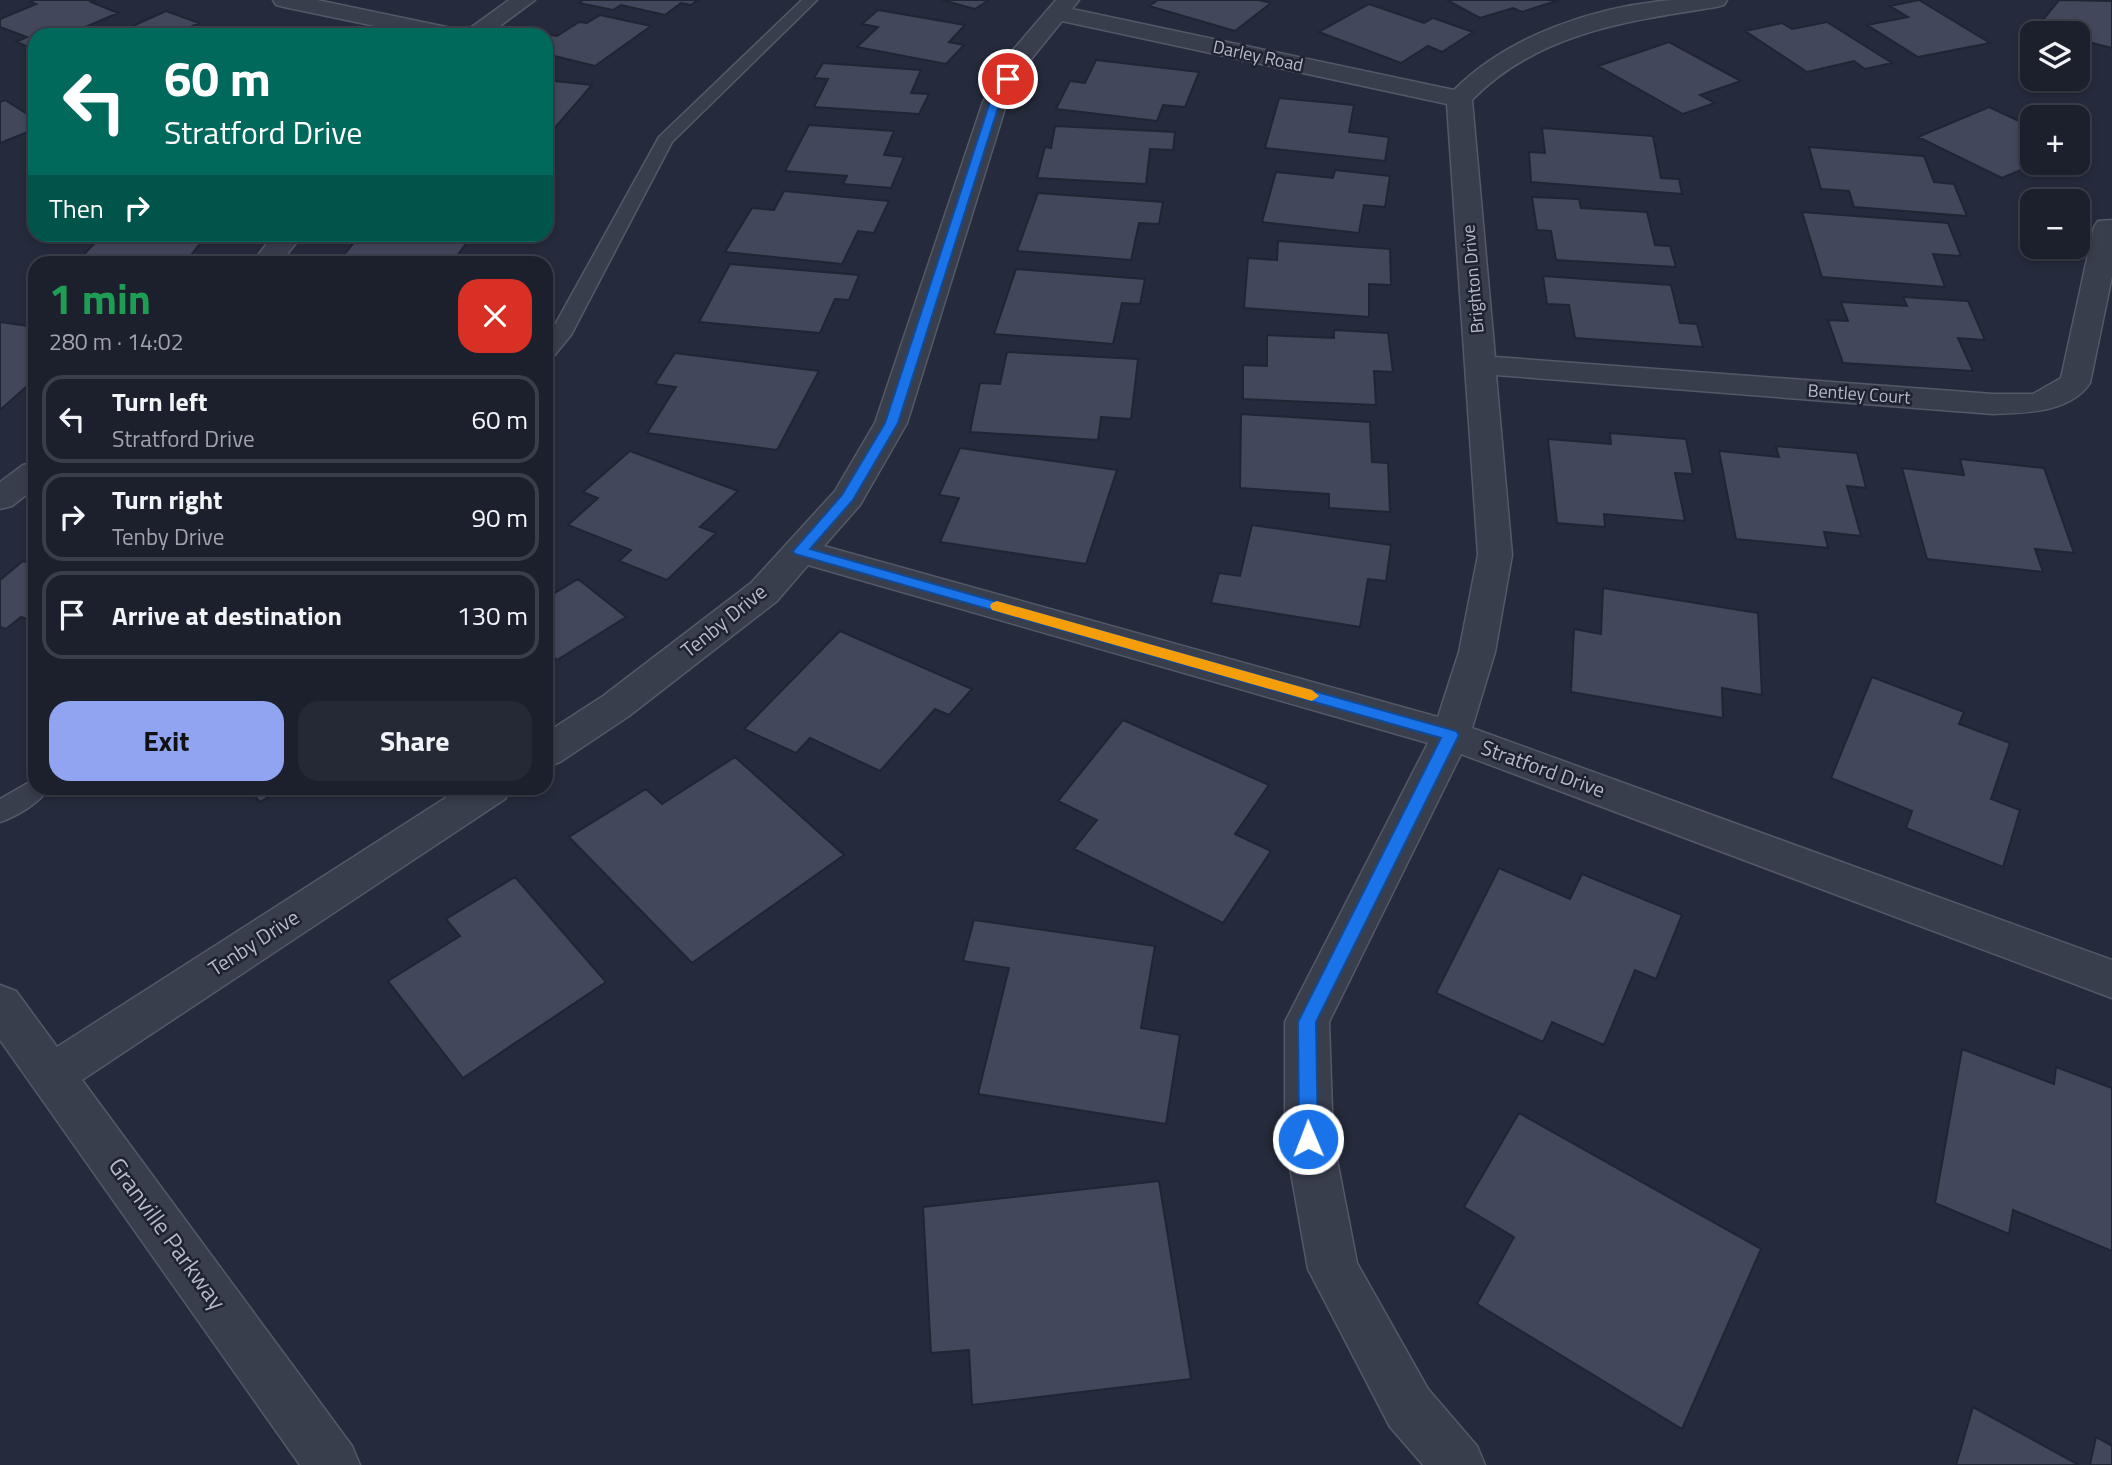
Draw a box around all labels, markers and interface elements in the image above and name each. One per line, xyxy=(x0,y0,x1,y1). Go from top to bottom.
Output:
map controls xyxy=(2020,21,2090,259)
button: layers xyxy=(2020,21,2090,91)
street label: Darley Road xyxy=(1211,33,1306,78)
text: 60 m xyxy=(164,40,271,115)
pin xyxy=(978,49,1038,109)
icon: left xyxy=(49,56,140,147)
icon: arrive xyxy=(989,60,1027,98)
button: + xyxy=(2020,105,2090,175)
text: Stratford Drive xyxy=(164,108,362,156)
text: Then xyxy=(49,189,104,228)
icon: right xyxy=(118,189,156,227)
button: − xyxy=(2020,189,2090,259)
street label: Brighton Drive xyxy=(1454,224,1491,334)
text: 1 min xyxy=(49,266,151,330)
button: close xyxy=(458,279,532,353)
text: 280 m · 14:02 xyxy=(49,324,184,359)
street label: Bentley Court xyxy=(1807,376,1912,411)
text: Turn left xyxy=(112,382,207,421)
icon: left xyxy=(53,400,91,438)
text: 60 m xyxy=(471,400,528,439)
text: Stratford Drive xyxy=(112,421,255,456)
text: Turn right xyxy=(112,480,223,519)
icon: right xyxy=(53,498,91,536)
text: 90 m xyxy=(471,498,528,537)
text: Tenby Drive xyxy=(112,519,224,554)
street label: Tenby Drive xyxy=(673,576,773,665)
icon: arrive xyxy=(53,596,91,634)
text: Arrive at destination xyxy=(112,596,342,635)
text: 130 m xyxy=(457,596,528,635)
button: Exit xyxy=(49,701,284,781)
button: Share xyxy=(298,701,532,781)
street label: Stratford Drive xyxy=(1477,731,1610,805)
street label: Tenby Drive xyxy=(202,901,305,984)
position arrow xyxy=(1271,1102,1345,1176)
street label: Granville Parkway xyxy=(100,1150,236,1317)

